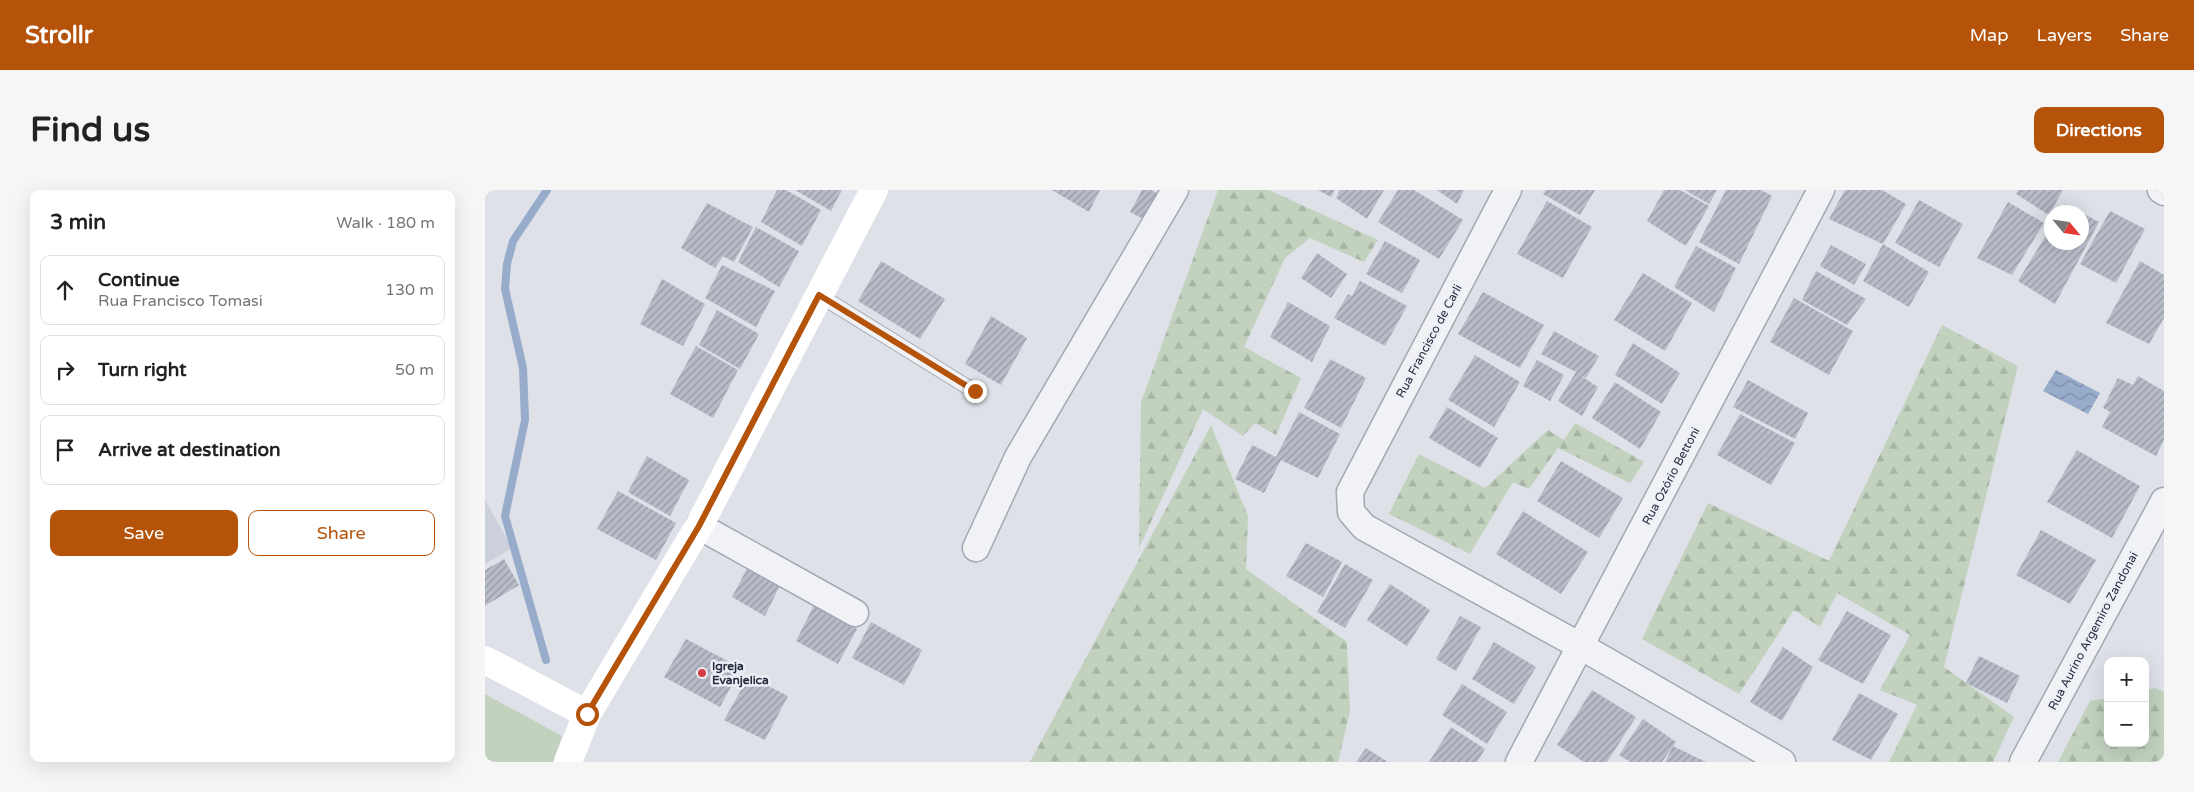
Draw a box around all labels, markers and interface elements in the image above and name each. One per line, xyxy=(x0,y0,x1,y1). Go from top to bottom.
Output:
text: Strollr xyxy=(25,21,93,50)
text: Map xyxy=(1970,24,2009,46)
text: Layers xyxy=(2037,24,2092,46)
text: Share xyxy=(2120,24,2169,46)
button: Directions xyxy=(2034,107,2164,153)
text: Find us xyxy=(30,109,150,151)
north arrow xyxy=(2044,205,2089,250)
text: 3 min xyxy=(50,210,106,235)
text: Walk · 180 m xyxy=(336,213,435,233)
text: Continue xyxy=(98,269,180,291)
icon: ahead xyxy=(51,276,79,304)
text: 130 m xyxy=(385,280,434,300)
street label: Rua Francisco de Carli xyxy=(1393,282,1465,400)
text: Rua Francisco Tomasi xyxy=(98,291,263,311)
icon: right xyxy=(51,356,79,384)
text: Turn right xyxy=(98,359,186,381)
text: 50 m xyxy=(395,360,434,380)
route end xyxy=(964,380,987,403)
street label: Rua Ozório Bettoni xyxy=(1639,425,1703,527)
icon: arrive xyxy=(51,436,79,464)
text: Arrive at destination xyxy=(98,439,281,461)
button: Save xyxy=(50,510,238,556)
button: Share xyxy=(248,510,435,556)
street label: Rua Aurino Argemiro Zandonai xyxy=(2045,549,2141,713)
map controls xyxy=(2104,657,2149,747)
button: + xyxy=(2104,657,2149,702)
place label: Igreja Evanjelica xyxy=(712,659,769,688)
marker: Igreja Evanjelica xyxy=(696,667,708,679)
button: − xyxy=(2104,702,2149,747)
route start xyxy=(576,703,599,726)

